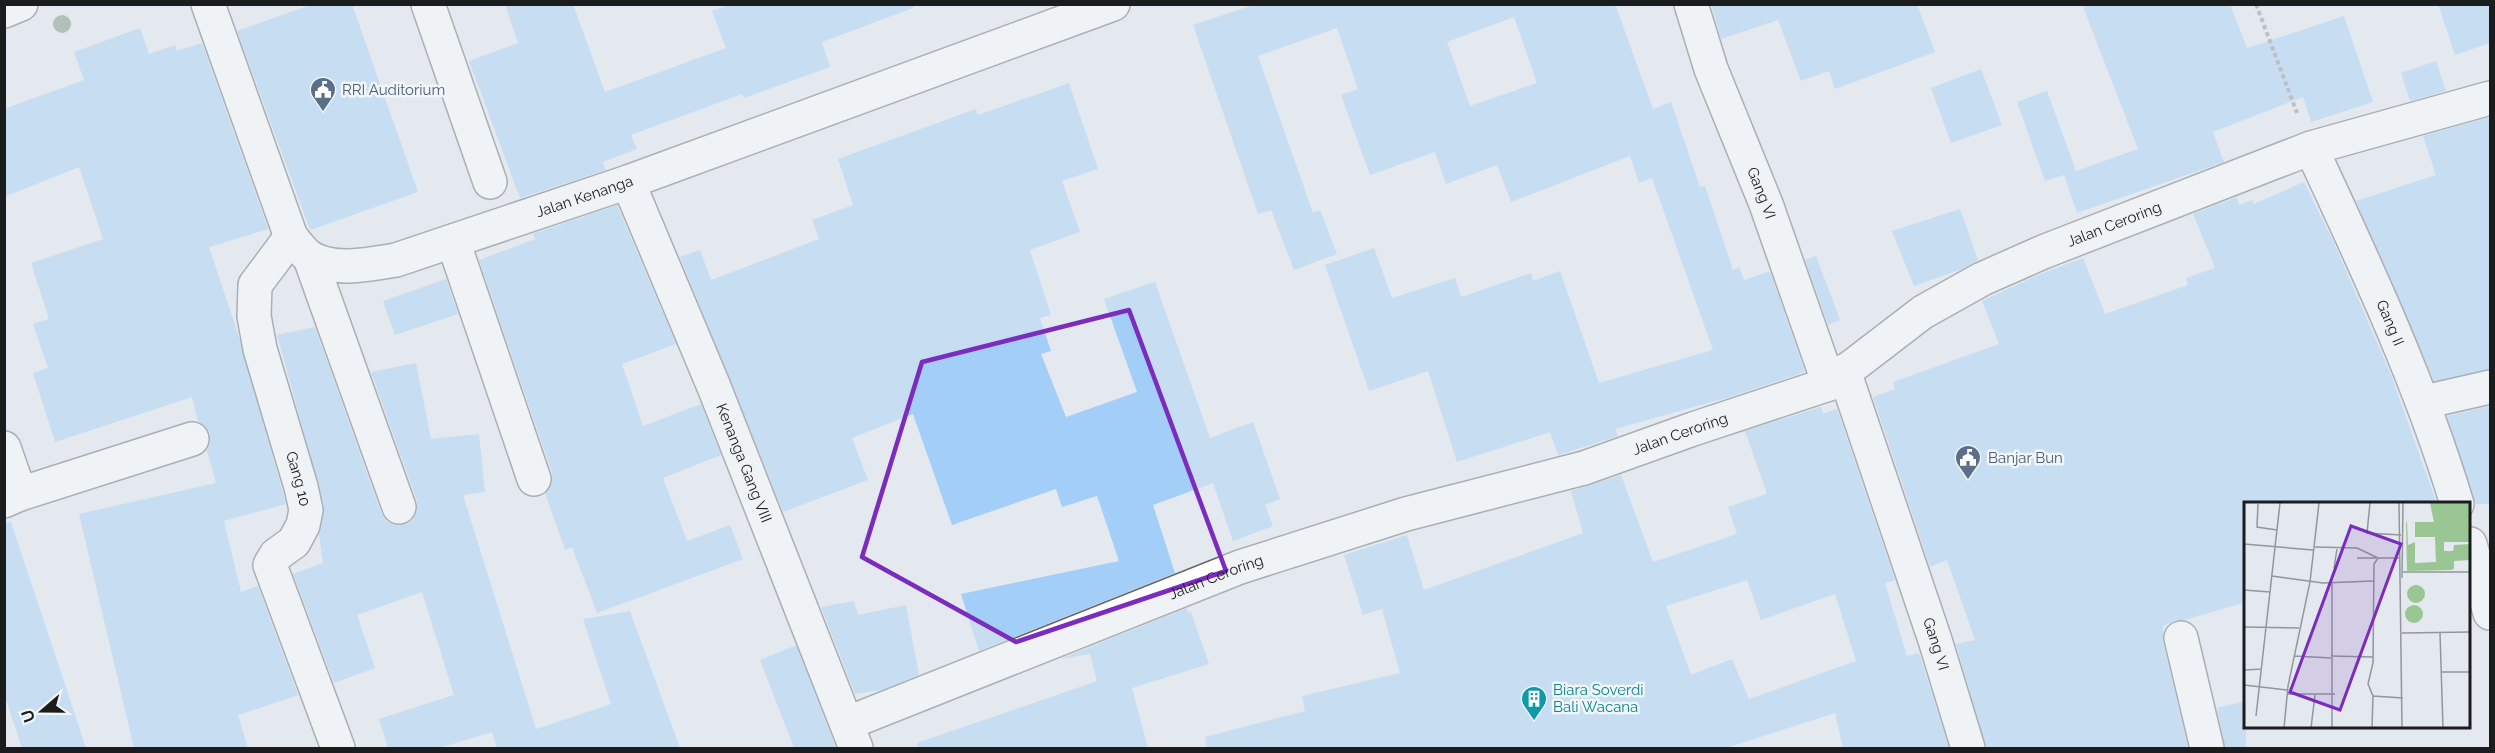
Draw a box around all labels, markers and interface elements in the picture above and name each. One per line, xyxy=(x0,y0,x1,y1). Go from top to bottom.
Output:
public building icon: RRI Auditorium xyxy=(308,75,338,113)
place label: RRI Auditorium xyxy=(342,81,445,99)
street label: Gang VI xyxy=(1743,165,1780,221)
street label: Jalan Kenanga xyxy=(534,172,636,221)
street label: Jalan Ceroring xyxy=(2064,198,2164,251)
street label: Gang II xyxy=(2372,297,2408,349)
street label: Kenanga Gang VIII xyxy=(712,401,775,525)
street label: Jalan Ceroring xyxy=(1630,409,1730,459)
public building icon: Banjar Bun xyxy=(1953,443,1983,481)
street label: Gang 10 xyxy=(282,449,314,508)
place label: Banjar Bun xyxy=(1988,449,2063,467)
inset map xyxy=(2244,502,2471,729)
street label: Jalan Ceroring xyxy=(1166,551,1266,603)
street label: Gang VI xyxy=(1919,615,1953,672)
north arrow xyxy=(12,681,72,741)
place label: Biara Soverdi Bali Wacana xyxy=(1553,681,1644,716)
building icon: Biara Soverdi Bali Wacana xyxy=(1519,684,1549,722)
text: U xyxy=(17,707,39,725)

